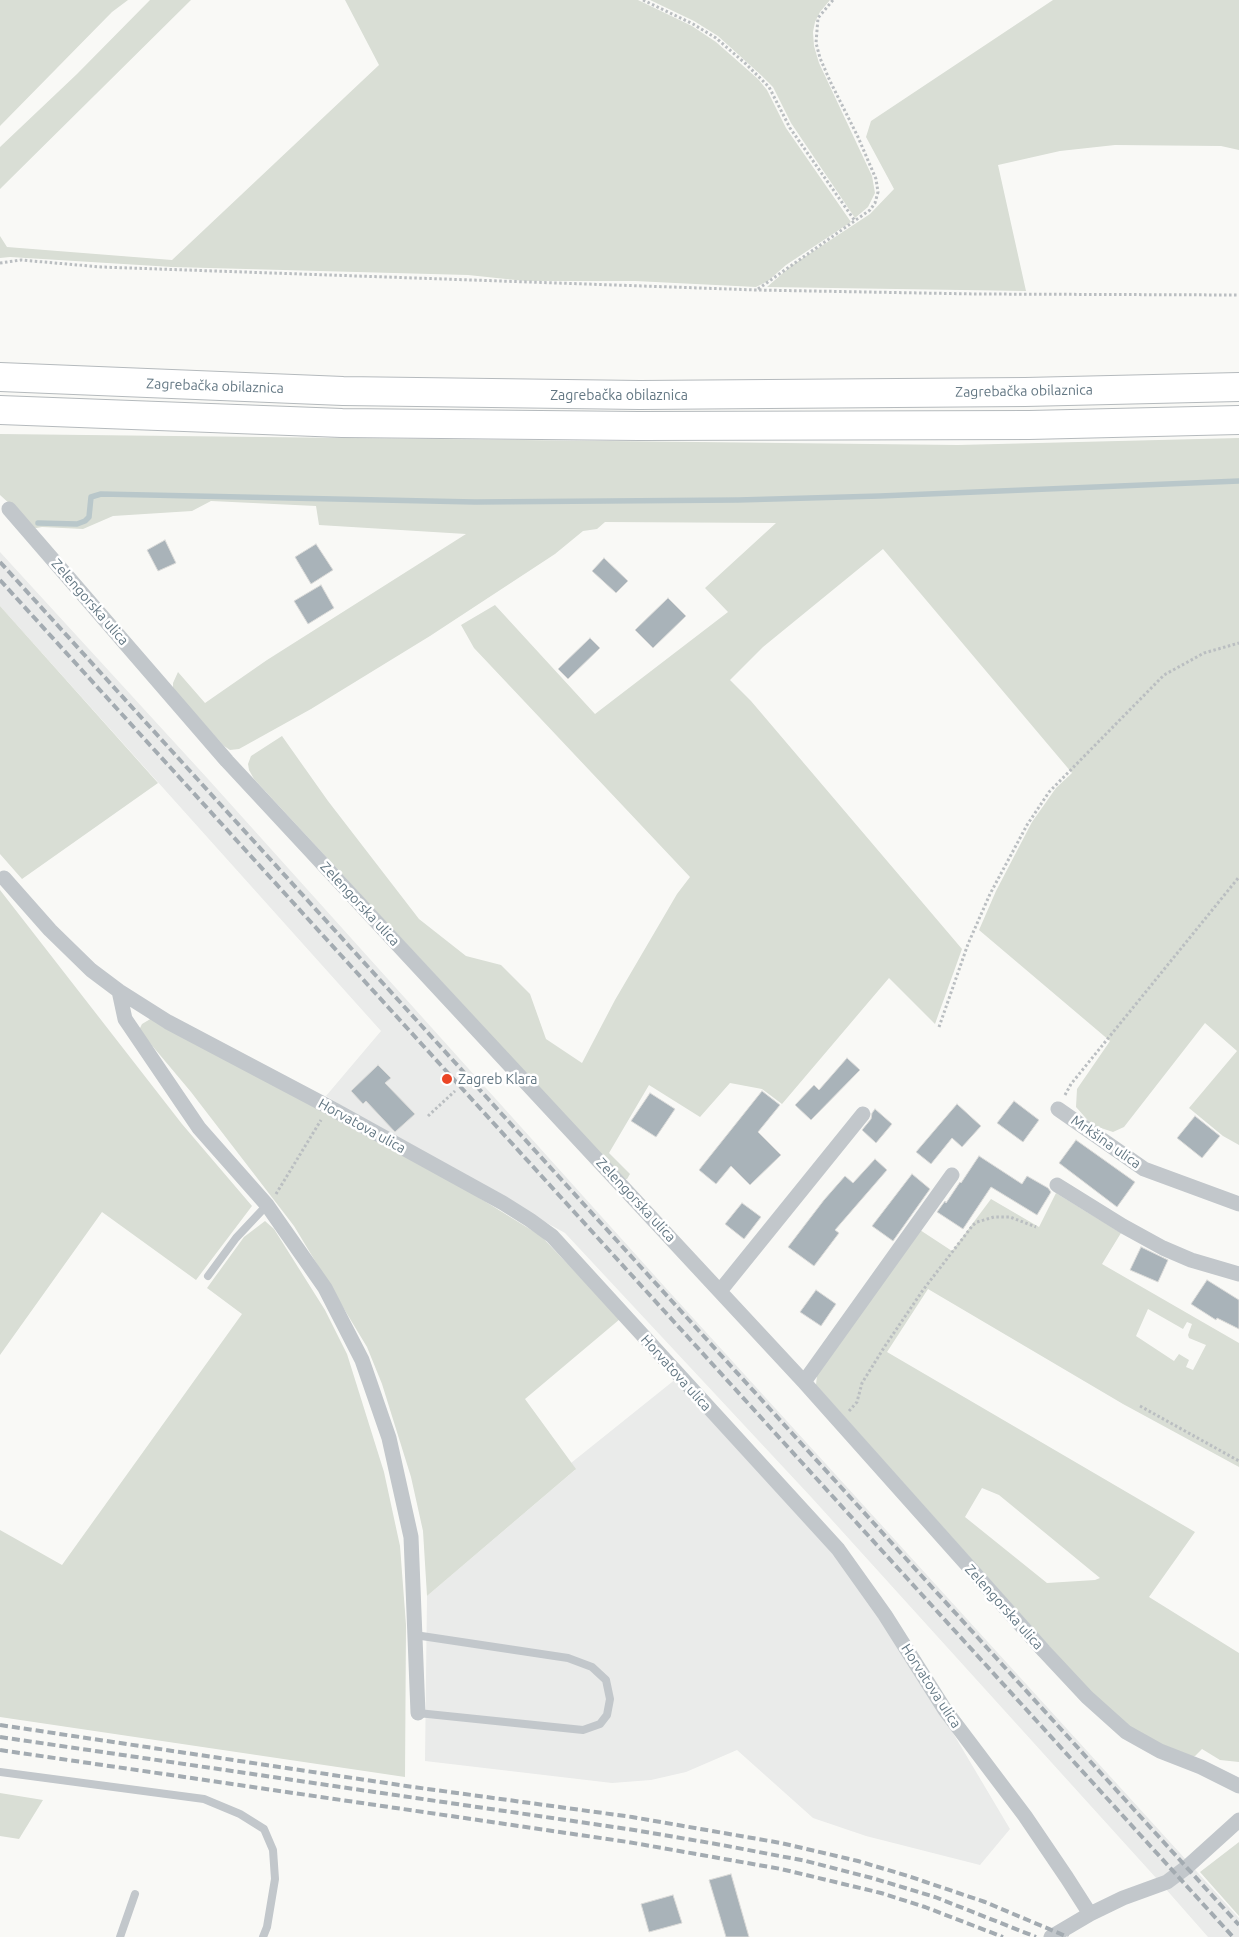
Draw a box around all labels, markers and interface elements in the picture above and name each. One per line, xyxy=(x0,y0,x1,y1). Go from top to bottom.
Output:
street label: Zagrebačka obilaznica xyxy=(146,375,284,397)
street label: Zagrebačka obilaznica xyxy=(955,381,1093,401)
street label: Zagrebačka obilaznica xyxy=(550,387,688,403)
street label: Zelengorska ulica xyxy=(48,555,132,649)
street label: Zelengorska ulica xyxy=(317,858,403,950)
place label: Zagreb Klara xyxy=(458,1071,538,1087)
marker: Zagreb Klara xyxy=(440,1072,454,1086)
street label: Horvatova ulica xyxy=(315,1095,409,1157)
street label: Mrkšina ulica xyxy=(1068,1112,1144,1172)
street label: Zelengorska ulica xyxy=(593,1154,679,1246)
street label: Horvatova ulica xyxy=(637,1331,715,1415)
street label: Zelengorska ulica xyxy=(961,1561,1047,1653)
street label: Horvatova ulica xyxy=(897,1641,965,1731)

